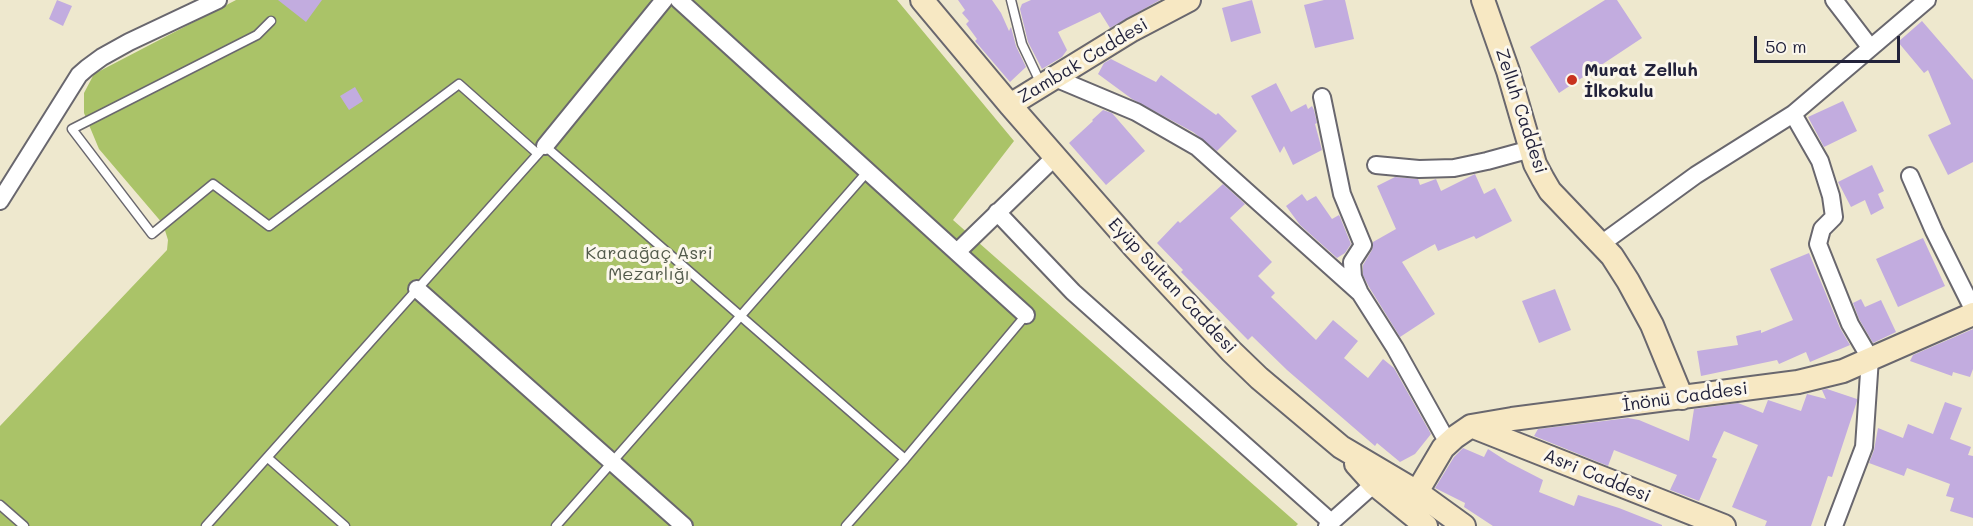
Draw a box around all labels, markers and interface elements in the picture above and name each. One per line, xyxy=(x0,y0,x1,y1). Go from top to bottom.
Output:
street label: Zambak Caddesi xyxy=(1014,14,1152,108)
scale bar xyxy=(1757,24,1902,62)
text: 50 m xyxy=(1765,34,1807,58)
street label: Zelluh Caddesi xyxy=(1491,46,1551,176)
place label: Murat Zelluh İlkokulu xyxy=(1584,59,1698,101)
marker: Murat Zelluh İlkokulu xyxy=(1565,73,1579,87)
street label: Eyüp Sultan Caddesi xyxy=(1103,214,1241,358)
park label: Karaağaç Asri Mezarlığı xyxy=(585,242,713,284)
street label: İnönü Caddesi xyxy=(1621,378,1749,416)
street label: Asri Caddesi xyxy=(1540,445,1654,507)

